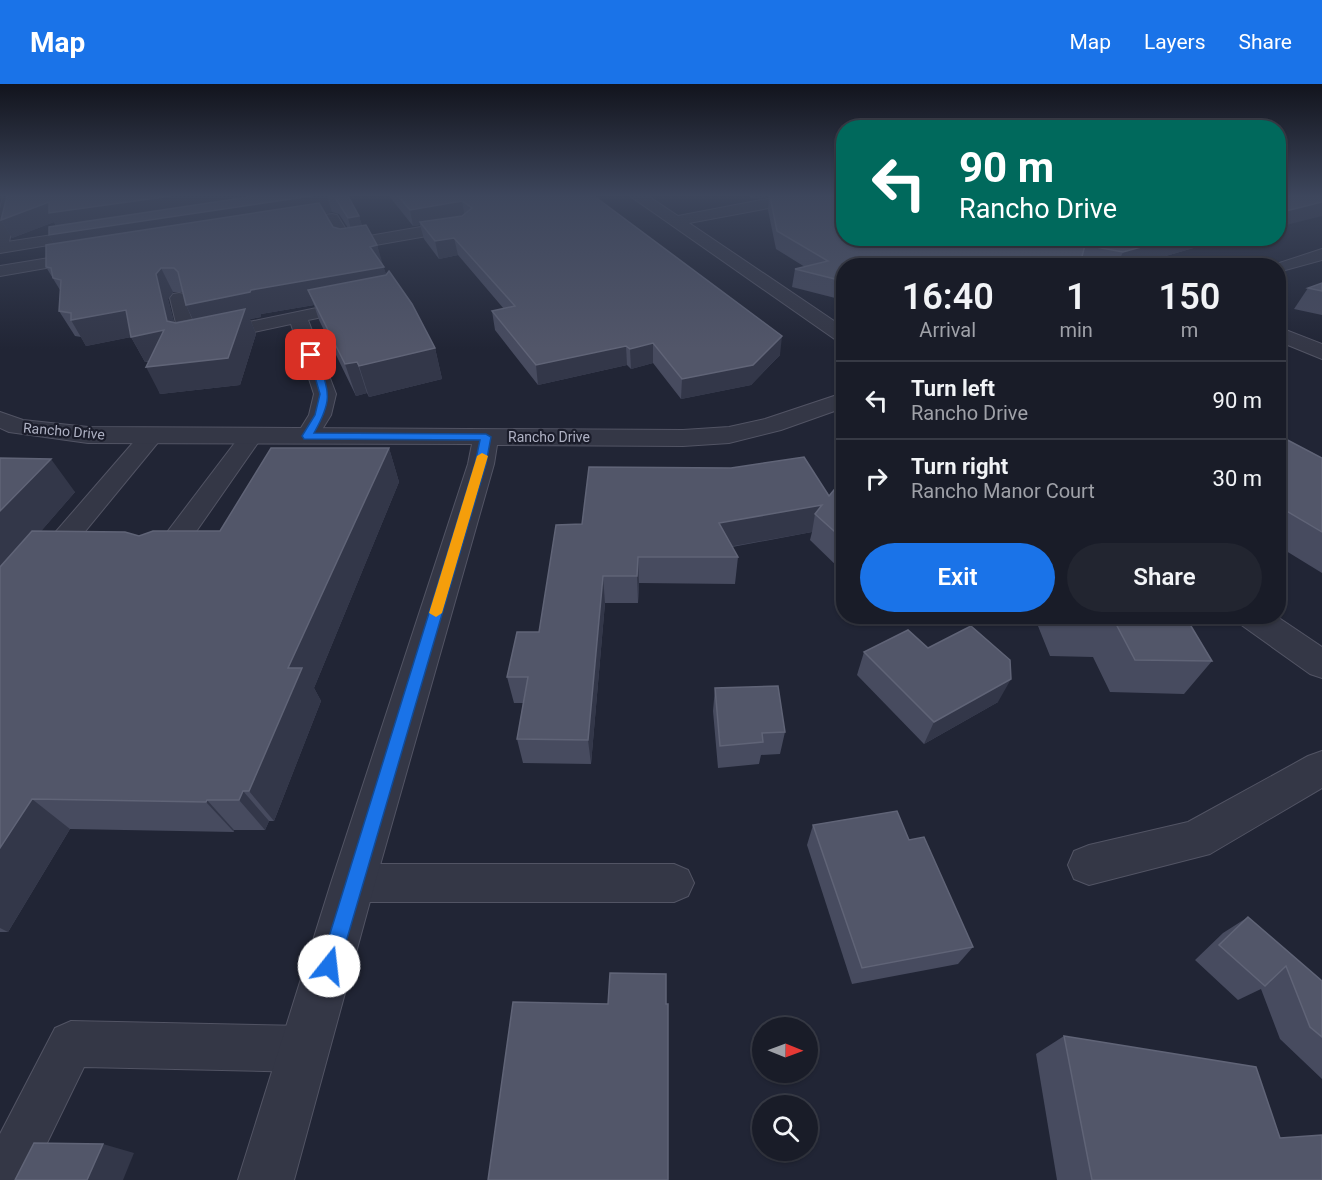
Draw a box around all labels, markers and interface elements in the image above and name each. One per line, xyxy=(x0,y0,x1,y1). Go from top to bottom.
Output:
text: Map xyxy=(30,26,85,59)
text: Map xyxy=(1069,30,1111,54)
text: Layers xyxy=(1144,30,1205,54)
text: Share xyxy=(1238,30,1292,54)
text: 90 m xyxy=(959,143,1054,192)
icon: left xyxy=(860,144,938,222)
text: Rancho Drive xyxy=(959,193,1117,225)
text: 16:40 xyxy=(902,276,994,318)
text: 1 xyxy=(1066,276,1086,318)
text: 150 xyxy=(1159,276,1220,318)
text: Arrival xyxy=(919,318,976,342)
text: min xyxy=(1059,318,1093,342)
text: m xyxy=(1181,318,1198,342)
pin xyxy=(285,329,336,380)
icon: arrive xyxy=(294,338,327,371)
text: Turn left xyxy=(911,376,995,401)
icon: left xyxy=(860,384,893,417)
text: 90 m xyxy=(1213,388,1262,413)
text: Rancho Drive xyxy=(911,401,1028,425)
street label: Rancho Drive xyxy=(22,419,106,443)
street label: Rancho Drive xyxy=(508,429,590,445)
text: Turn right xyxy=(911,454,1008,479)
icon: right xyxy=(860,462,893,495)
text: 30 m xyxy=(1213,466,1262,491)
text: Rancho Manor Court xyxy=(911,479,1095,503)
button: Exit xyxy=(860,543,1055,612)
button: Share xyxy=(1067,543,1262,612)
position arrow xyxy=(297,934,361,998)
north arrow xyxy=(752,1017,818,1083)
map controls xyxy=(752,1017,818,1161)
button: search xyxy=(752,1095,818,1161)

